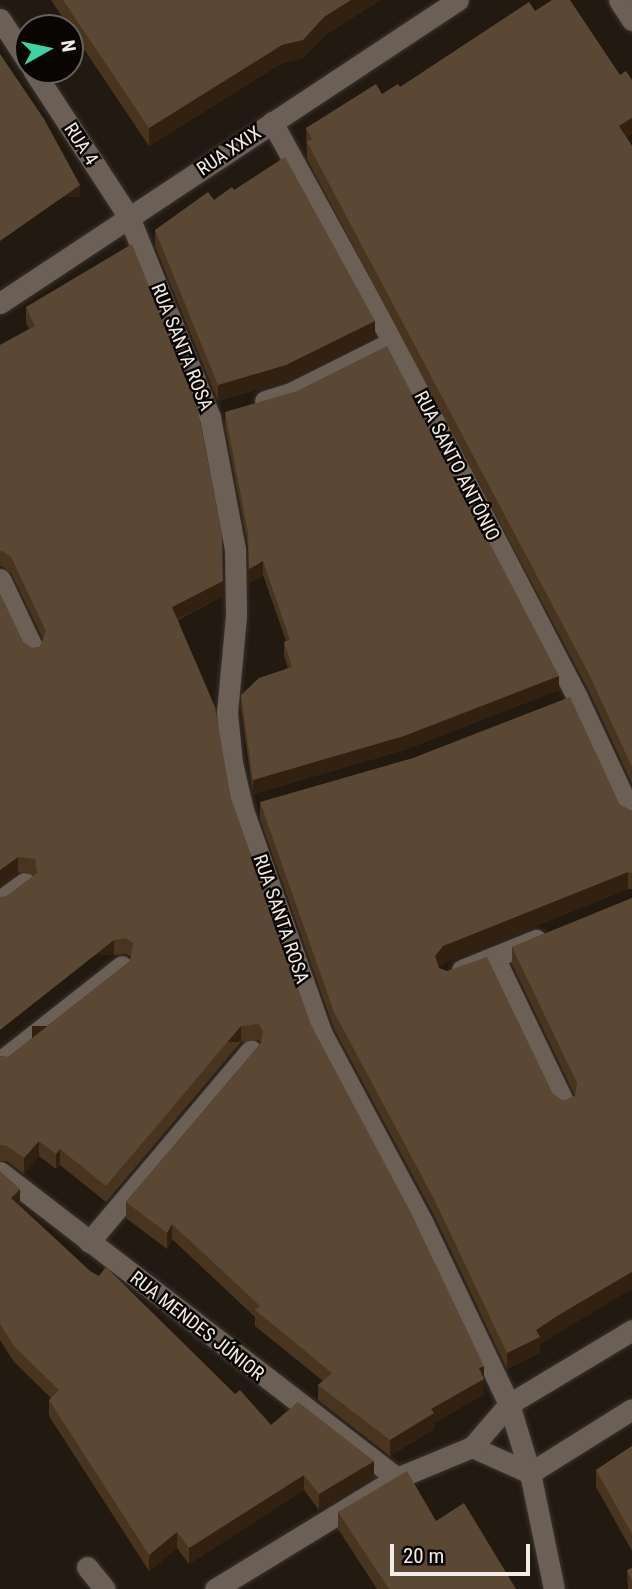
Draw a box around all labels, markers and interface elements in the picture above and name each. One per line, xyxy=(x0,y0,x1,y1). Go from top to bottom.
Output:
north arrow xyxy=(14,14,84,84)
text: N xyxy=(56,38,81,53)
street label: RUA 4 xyxy=(59,119,103,169)
street label: RUA XXIX xyxy=(193,121,265,181)
street label: RUA SANTA ROSA xyxy=(146,280,218,414)
street label: RUA SANTO ANTÔNIO xyxy=(409,387,505,545)
street label: RUA SANTA ROSA xyxy=(248,851,314,987)
street label: RUA MENDES JÚNIOR xyxy=(125,1267,269,1385)
scale bar xyxy=(394,1530,534,1574)
text: 20 m xyxy=(403,1544,444,1568)

